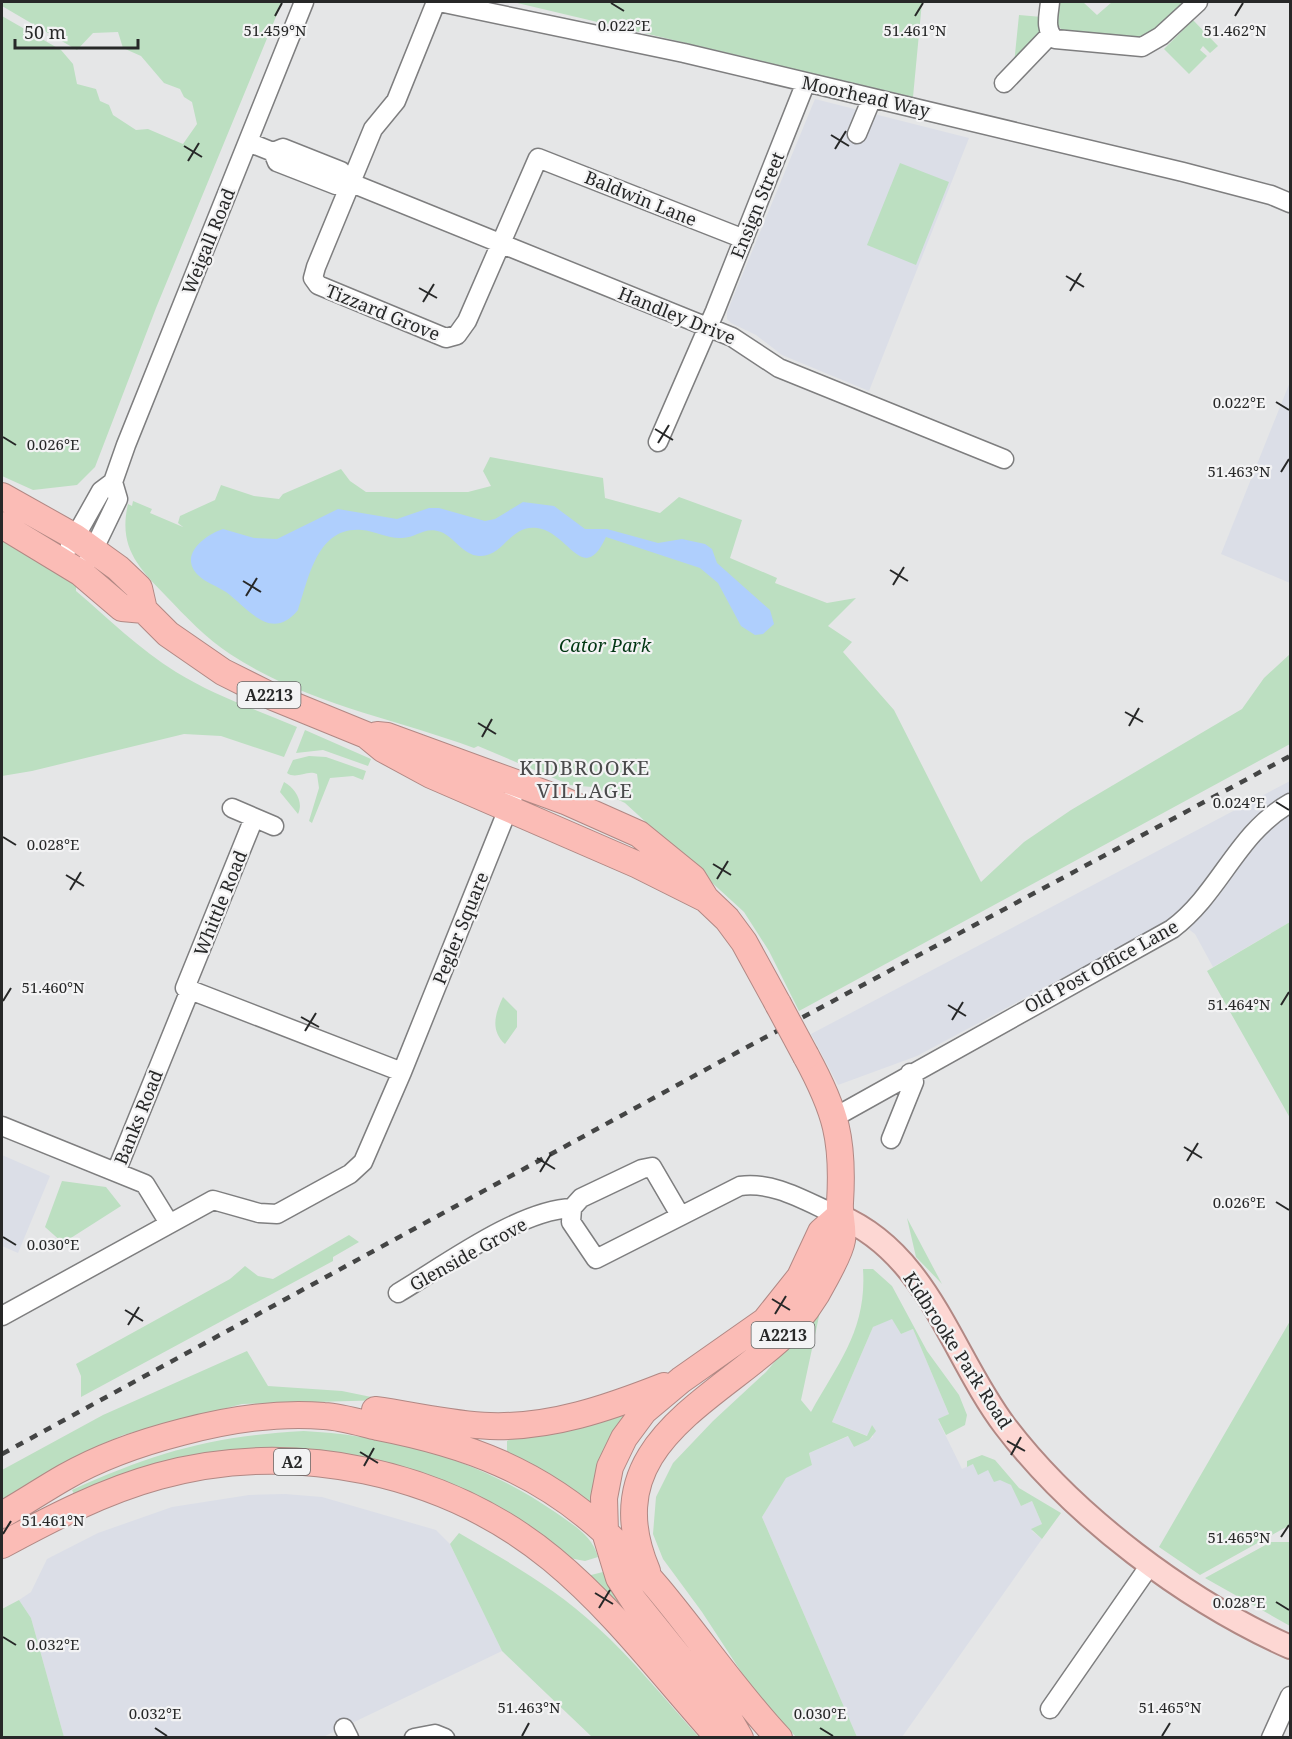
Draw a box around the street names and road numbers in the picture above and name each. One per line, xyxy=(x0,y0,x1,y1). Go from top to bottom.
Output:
street label: Moorhead Way xyxy=(800,70,933,123)
street label: Ensign Street xyxy=(725,148,789,262)
street label: Baldwin Lane xyxy=(581,165,701,231)
street label: Weigall Road xyxy=(176,184,240,298)
street label: Tizzard Grove xyxy=(322,278,444,346)
street label: Handley Drive xyxy=(615,281,739,349)
road number: A2213 xyxy=(238,682,300,708)
street label: Whittle Road xyxy=(188,847,252,959)
street label: Pegler Square xyxy=(427,868,493,988)
street label: Old Post Office Lane xyxy=(1020,914,1182,1018)
street label: Banks Road xyxy=(108,1066,168,1168)
street label: Glenside Grove xyxy=(405,1212,531,1296)
street label: Kidbrooke Park Road xyxy=(898,1267,1018,1433)
road number: A2213 xyxy=(752,1322,814,1348)
road number: A2 xyxy=(274,1449,310,1475)

